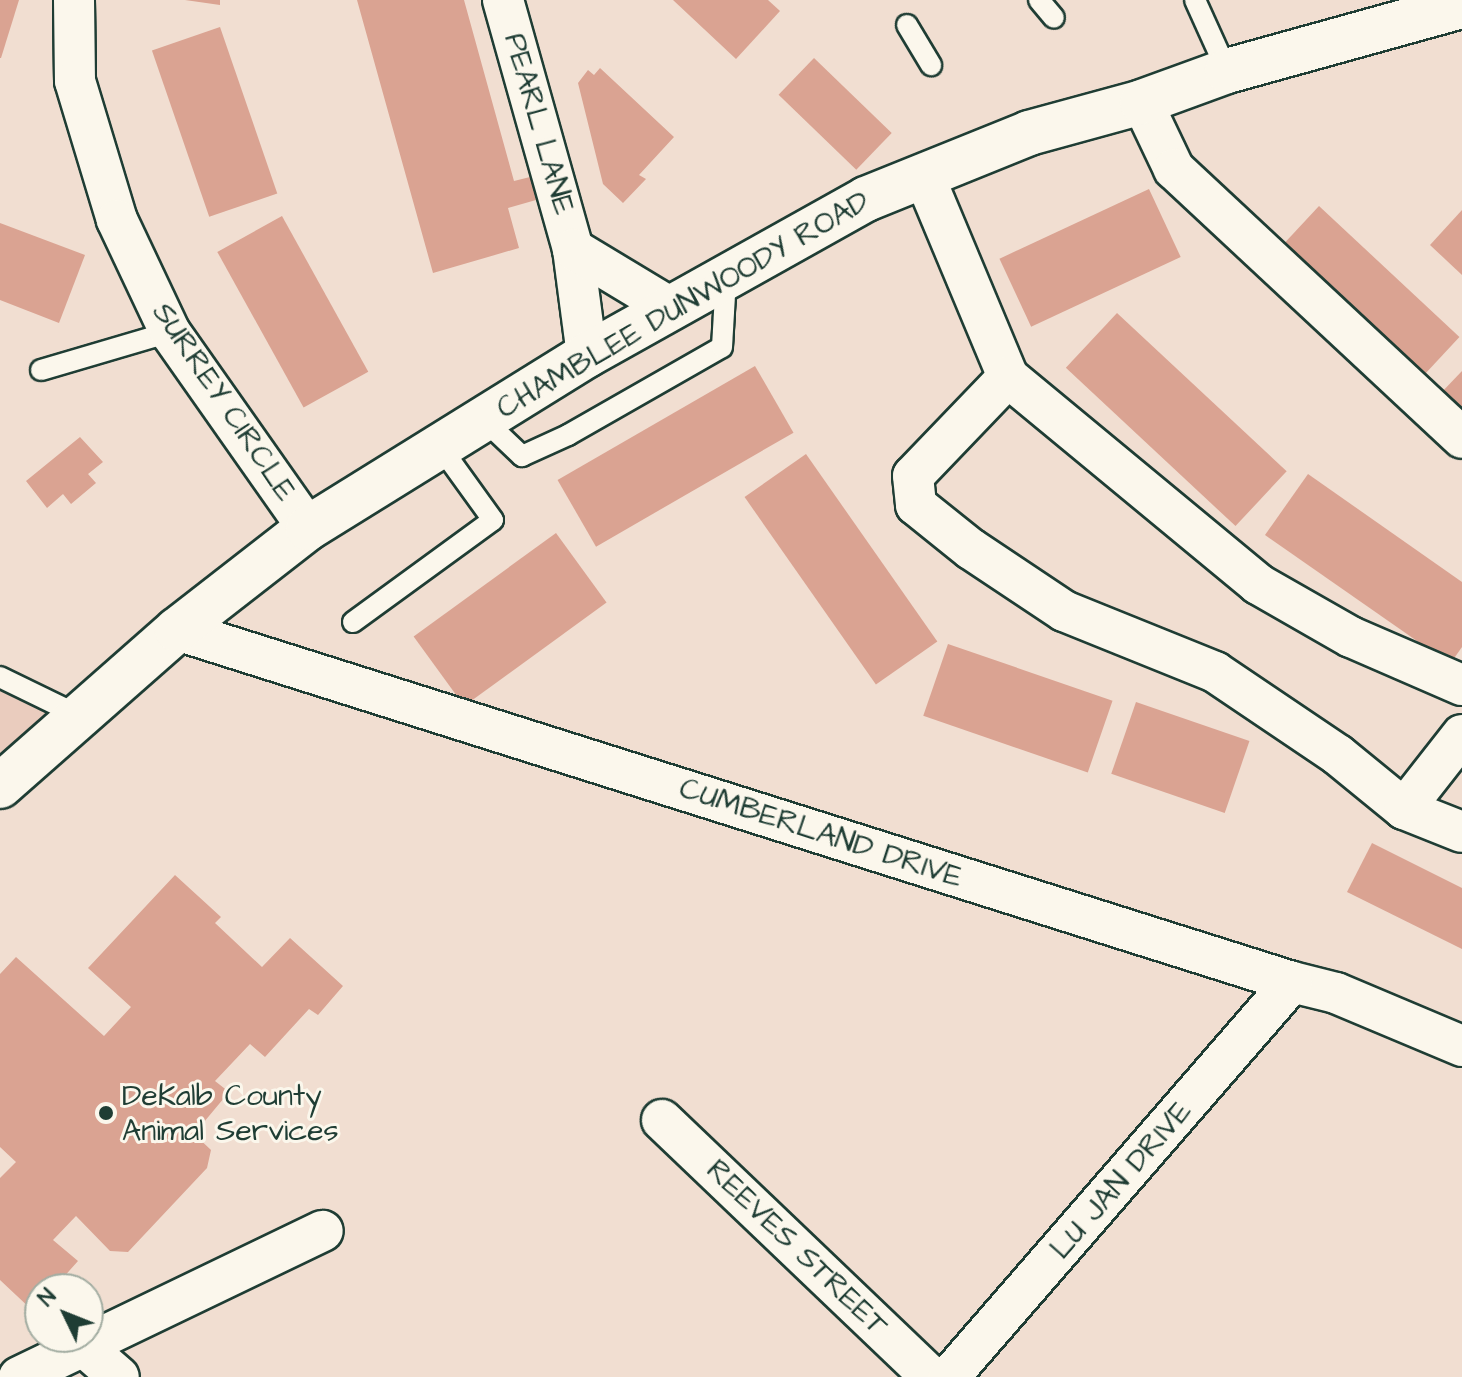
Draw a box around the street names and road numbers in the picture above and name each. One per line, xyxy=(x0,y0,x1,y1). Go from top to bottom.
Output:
street label: PEARL LANE xyxy=(496,29,582,219)
street label: CHAMBLEE DUNWOODY ROAD xyxy=(490,183,876,427)
street label: SURREY CIRCLE xyxy=(144,296,304,508)
street label: CUMBERLAND DRIVE xyxy=(675,770,967,896)
street label: LU JAN DRIVE xyxy=(1043,1094,1199,1266)
street label: REEVES STREET xyxy=(699,1152,895,1344)

